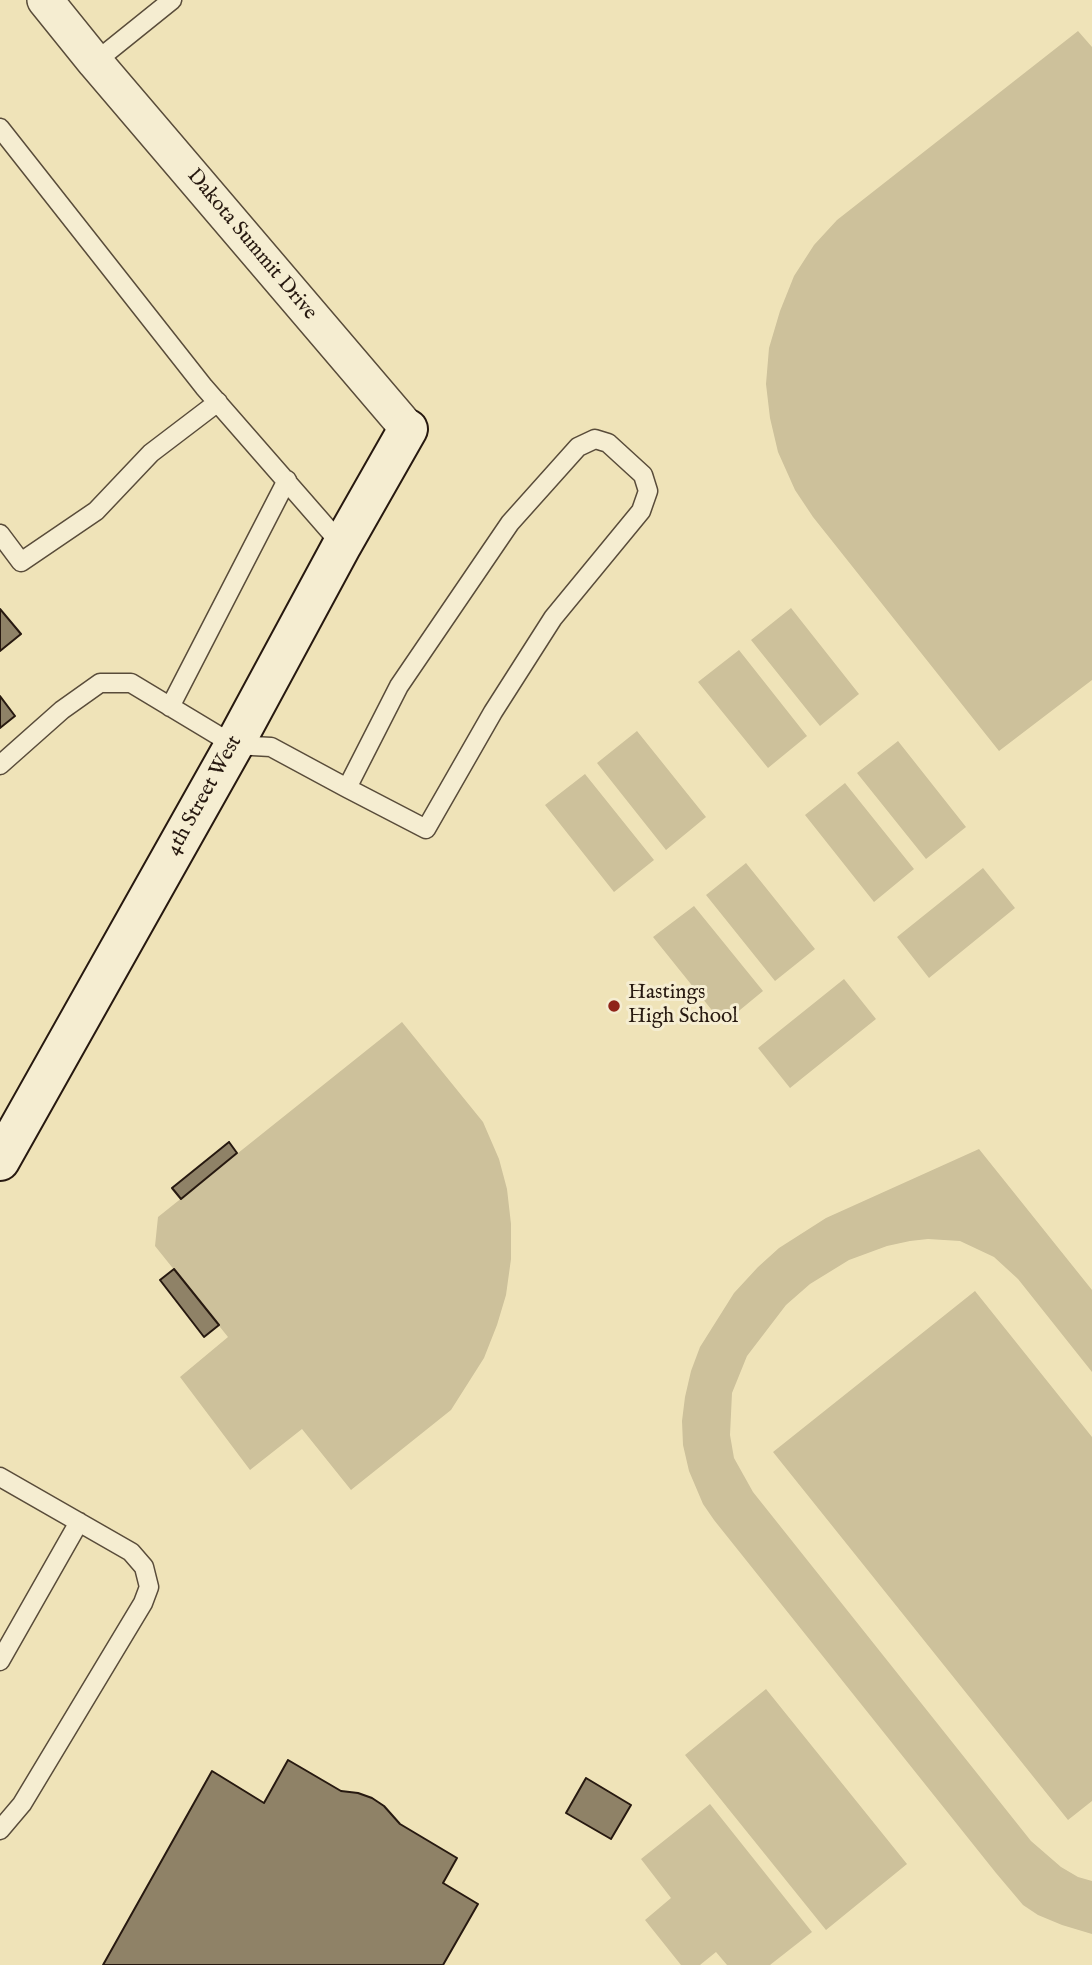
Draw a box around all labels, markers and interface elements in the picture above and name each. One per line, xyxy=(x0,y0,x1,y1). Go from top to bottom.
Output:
street label: Dakota Summit Drive xyxy=(180,164,322,326)
street label: 4th Street West xyxy=(162,732,248,860)
place label: Hastings High School xyxy=(628,981,738,1031)
marker: Hastings High School xyxy=(606,998,622,1014)

